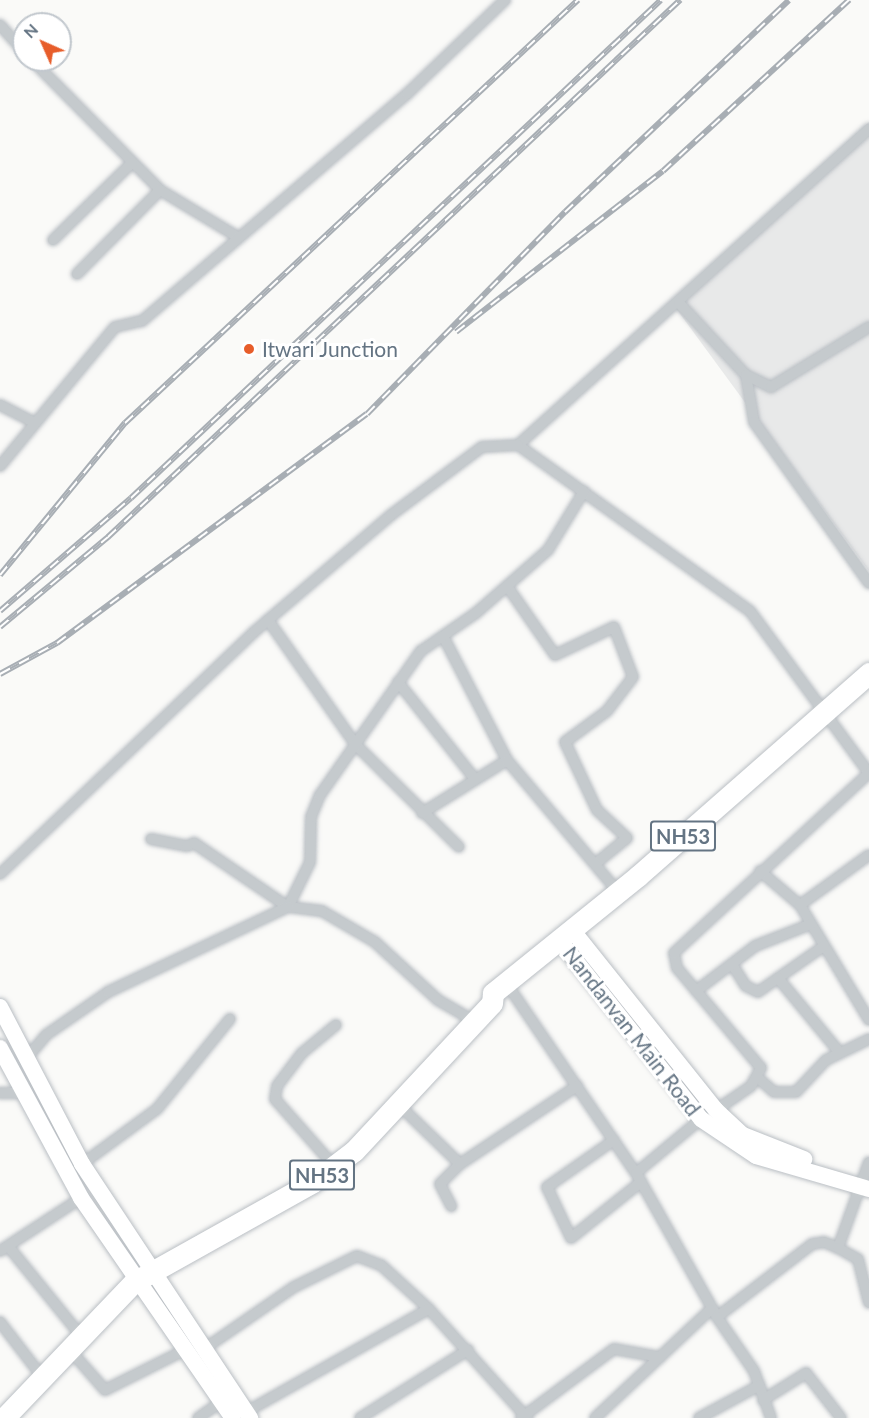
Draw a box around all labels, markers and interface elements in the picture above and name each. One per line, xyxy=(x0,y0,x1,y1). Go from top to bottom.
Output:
north arrow xyxy=(12,12,72,72)
text: N xyxy=(19,19,41,41)
place label: Itwari Junction xyxy=(262,336,399,362)
marker: Itwari Junction xyxy=(240,340,258,358)
road number: NH53 xyxy=(648,819,718,853)
street label: Nandanvan Main Road xyxy=(558,941,706,1121)
road number: NH53 xyxy=(288,1158,356,1192)

